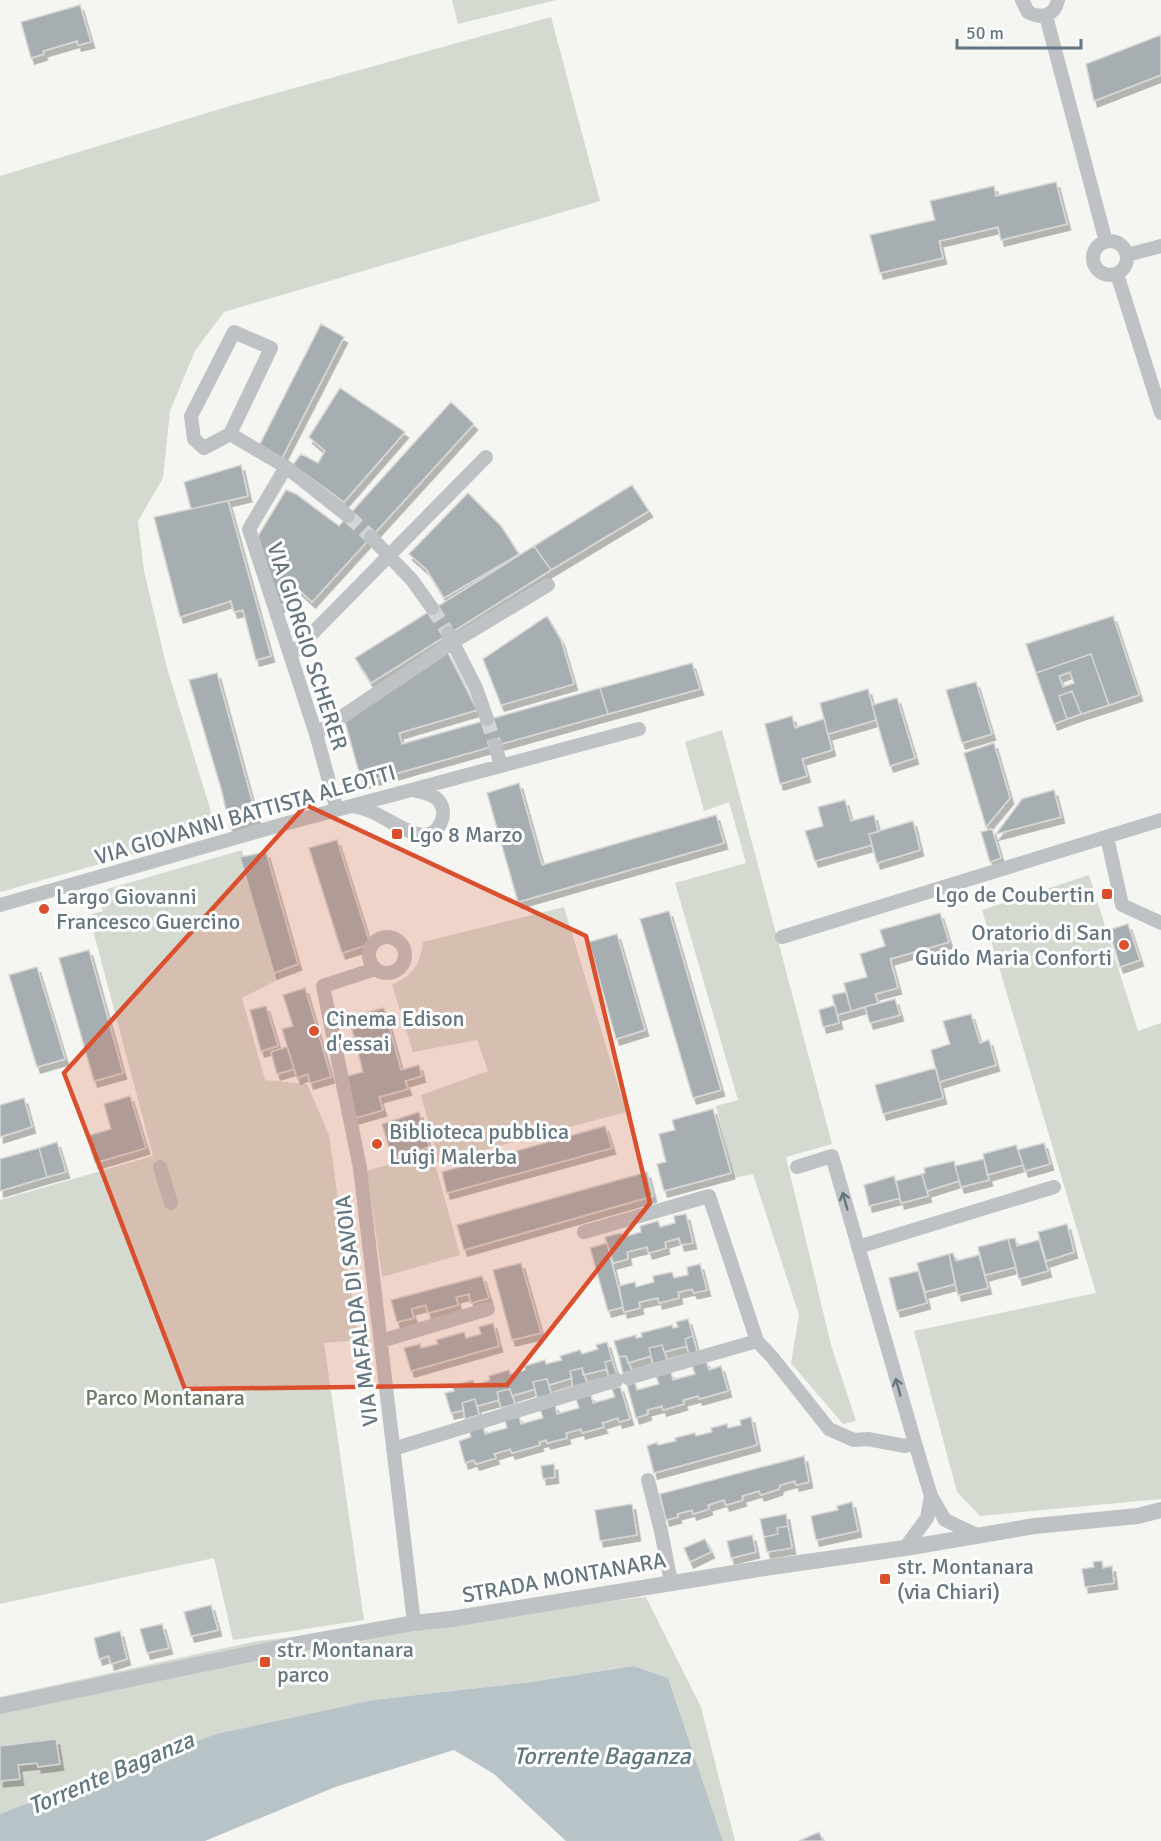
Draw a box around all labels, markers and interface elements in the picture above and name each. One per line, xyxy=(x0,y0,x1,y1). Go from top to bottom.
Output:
scale bar xyxy=(957,12,1082,50)
text: 50 m xyxy=(966,22,1004,44)
street label: VIA GIORGIO SCHERER xyxy=(261,539,354,753)
street label: VIA GIOVANNI BATTISTA ALEOTTI xyxy=(92,759,399,870)
place label: Lgo 8 Marzo xyxy=(409,821,523,848)
marker: Lgo 8 Marzo xyxy=(390,827,404,841)
place label: Lgo de Coubertin xyxy=(935,881,1095,908)
place label: Largo Giovanni Francesco Guercino xyxy=(56,883,240,935)
marker: Lgo de Coubertin xyxy=(1100,887,1114,901)
marker: Largo Giovanni Francesco Guercino xyxy=(37,902,51,916)
place label: Oratorio di San Guido Maria Conforti xyxy=(915,919,1112,971)
marker: Oratorio di San Guido Maria Conforti xyxy=(1117,938,1131,952)
place label: Cinema Edison d'essai xyxy=(326,1005,465,1057)
marker: Cinema Edison d'essai xyxy=(307,1024,321,1038)
place label: Biblioteca pubblica Luigi Malerba xyxy=(389,1118,569,1170)
marker: Biblioteca pubblica Luigi Malerba xyxy=(370,1137,384,1151)
one-way arrow xyxy=(839,1192,850,1211)
street label: VIA MAFALDA DI SAVOIA xyxy=(329,1193,384,1428)
one-way arrow xyxy=(892,1378,903,1397)
park label: Parco Montanara xyxy=(85,1384,245,1411)
street label: STRADA MONTANARA xyxy=(460,1546,669,1609)
place label: str. Montanara (via Chiari) xyxy=(897,1553,1034,1605)
marker: str. Montanara (via Chiari) xyxy=(878,1572,892,1586)
place label: str. Montanara parco xyxy=(277,1636,414,1688)
marker: str. Montanara parco xyxy=(258,1655,272,1669)
water label: Torrente Baganza xyxy=(23,1724,199,1821)
water label: Torrente Baganza xyxy=(513,1741,692,1771)

